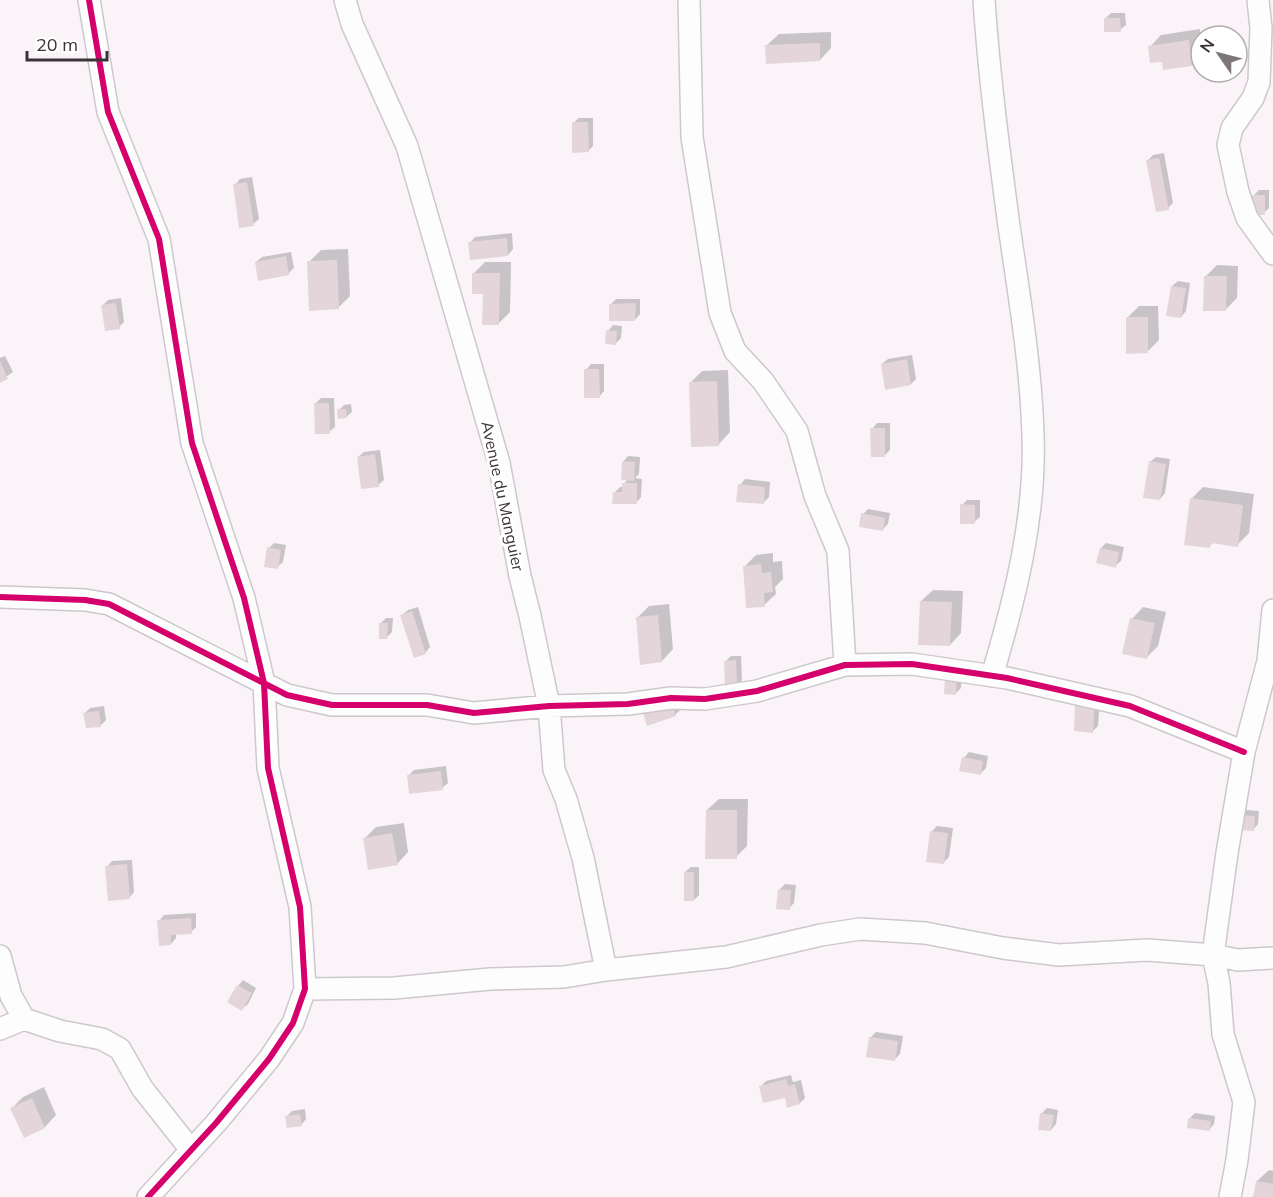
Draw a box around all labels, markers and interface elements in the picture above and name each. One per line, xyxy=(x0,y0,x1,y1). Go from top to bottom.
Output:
scale bar xyxy=(27,24,106,62)
north arrow xyxy=(1189,24,1249,84)
text: 20 m xyxy=(36,33,78,56)
text: N xyxy=(1195,35,1218,56)
street label: Avenue du Manguier xyxy=(477,419,529,573)

